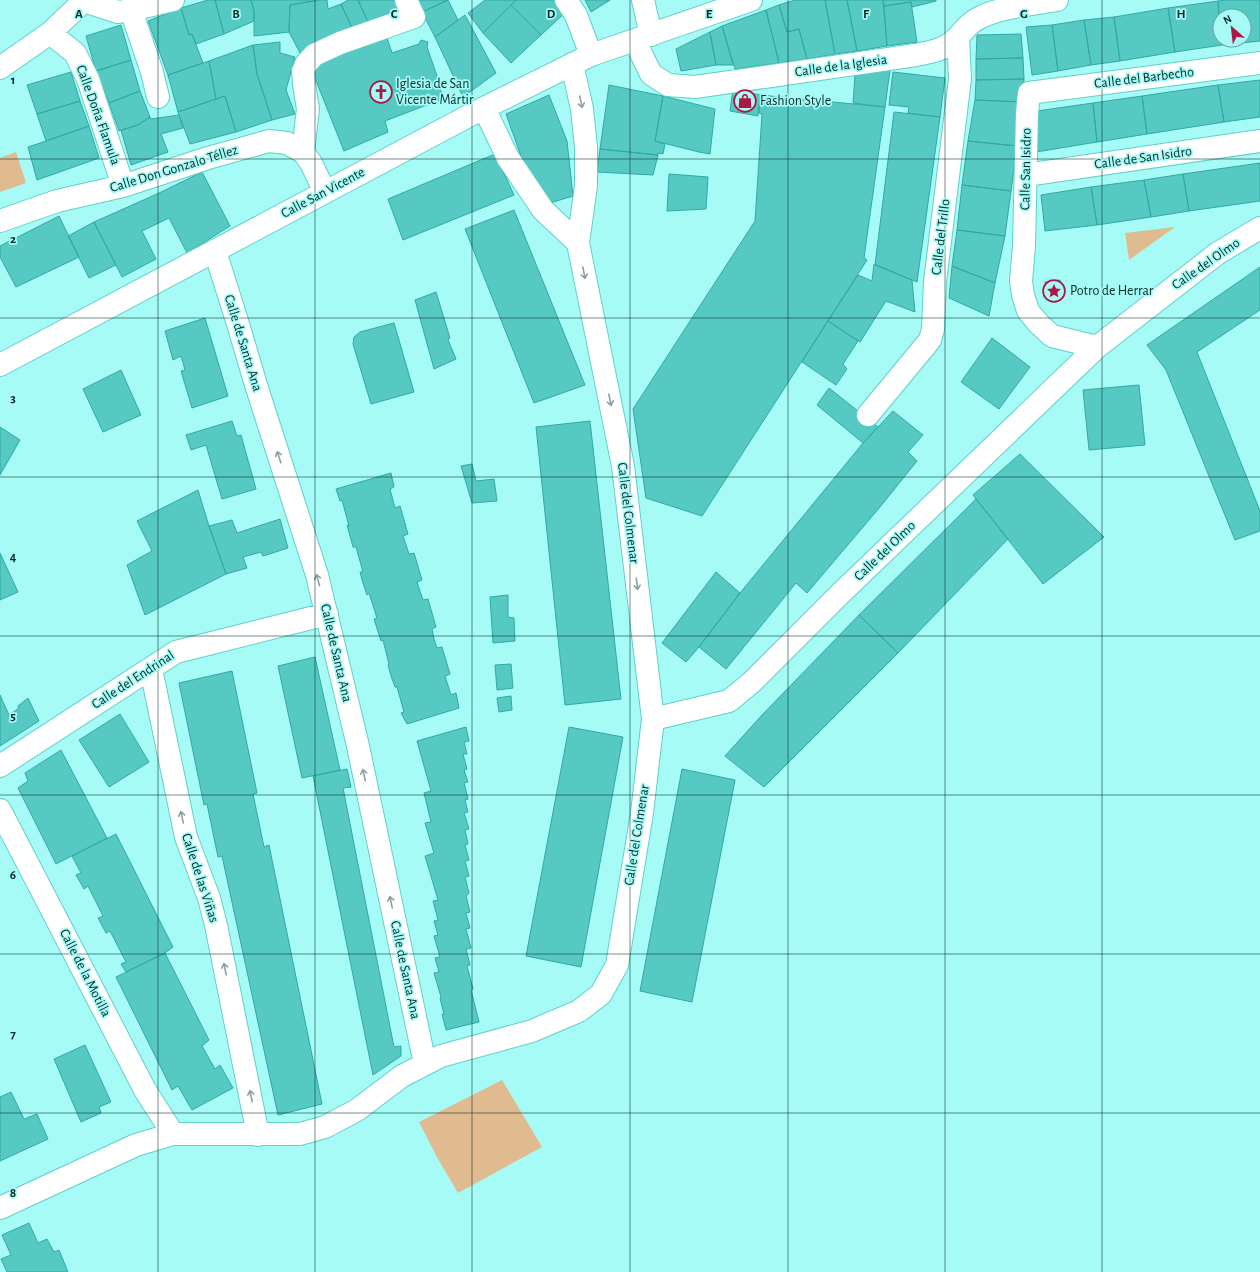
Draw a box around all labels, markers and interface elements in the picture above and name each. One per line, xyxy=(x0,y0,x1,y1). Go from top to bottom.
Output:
text: A xyxy=(75,8,83,21)
text: B xyxy=(232,8,240,21)
text: C xyxy=(391,8,398,21)
text: D xyxy=(547,8,556,21)
text: E xyxy=(706,8,713,21)
text: F xyxy=(863,8,870,21)
text: G xyxy=(1020,8,1028,21)
text: H xyxy=(1176,8,1186,21)
north arrow xyxy=(1212,8,1252,48)
text: N xyxy=(1222,13,1234,26)
street label: Calle de la Iglesia xyxy=(794,53,888,79)
street label: Calle Doña Flamula xyxy=(73,63,123,167)
street label: Calle del Barbecho xyxy=(1093,65,1195,91)
text: 1 xyxy=(11,74,15,87)
place label: Iglesia de San Vicente Mártir xyxy=(396,77,474,107)
church icon: Iglesia de San Vicente Mártir xyxy=(368,79,394,105)
shop icon: Fashion Style xyxy=(732,88,758,114)
place label: Fashion Style xyxy=(760,94,831,108)
one-way arrow xyxy=(577,95,585,108)
street label: Calle San Isidro xyxy=(1018,128,1034,210)
street label: Calle Don Gonzalo Téllez xyxy=(108,143,240,195)
street label: Calle de San Isidro xyxy=(1093,144,1193,172)
street label: Calle San Vicente xyxy=(279,165,367,221)
street label: Calle del Trillo xyxy=(929,198,953,276)
text: 2 xyxy=(10,233,16,246)
street label: Calle del Olmo xyxy=(1169,235,1243,292)
one-way arrow xyxy=(580,266,588,279)
place icon: Potro de Herrar xyxy=(1041,278,1067,304)
place label: Potro de Herrar xyxy=(1070,284,1154,298)
street label: Calle de Santa Ana xyxy=(222,293,264,393)
text: 3 xyxy=(10,392,16,405)
one-way arrow xyxy=(606,393,614,406)
one-way arrow xyxy=(275,450,282,463)
street label: Calle del Colmenar xyxy=(615,462,641,565)
street label: Calle del Olmo xyxy=(852,518,918,584)
text: 4 xyxy=(10,551,17,564)
one-way arrow xyxy=(314,574,322,587)
one-way arrow xyxy=(633,577,641,590)
street label: Calle de Santa Ana xyxy=(318,603,354,704)
street label: Calle del Endrinal xyxy=(89,648,177,712)
text: 5 xyxy=(10,710,16,723)
one-way arrow xyxy=(359,769,367,782)
street label: Calle del Colmenar xyxy=(622,783,652,886)
one-way arrow xyxy=(177,811,185,824)
street label: Calle de las Viñas xyxy=(179,832,221,924)
text: 6 xyxy=(10,869,16,882)
one-way arrow xyxy=(386,896,394,909)
street label: Calle de Santa Ana xyxy=(388,920,422,1021)
street label: Calle de la Motilla xyxy=(57,927,113,1020)
one-way arrow xyxy=(220,963,228,976)
text: 7 xyxy=(10,1028,16,1041)
one-way arrow xyxy=(246,1090,254,1103)
text: 8 xyxy=(10,1187,16,1200)

